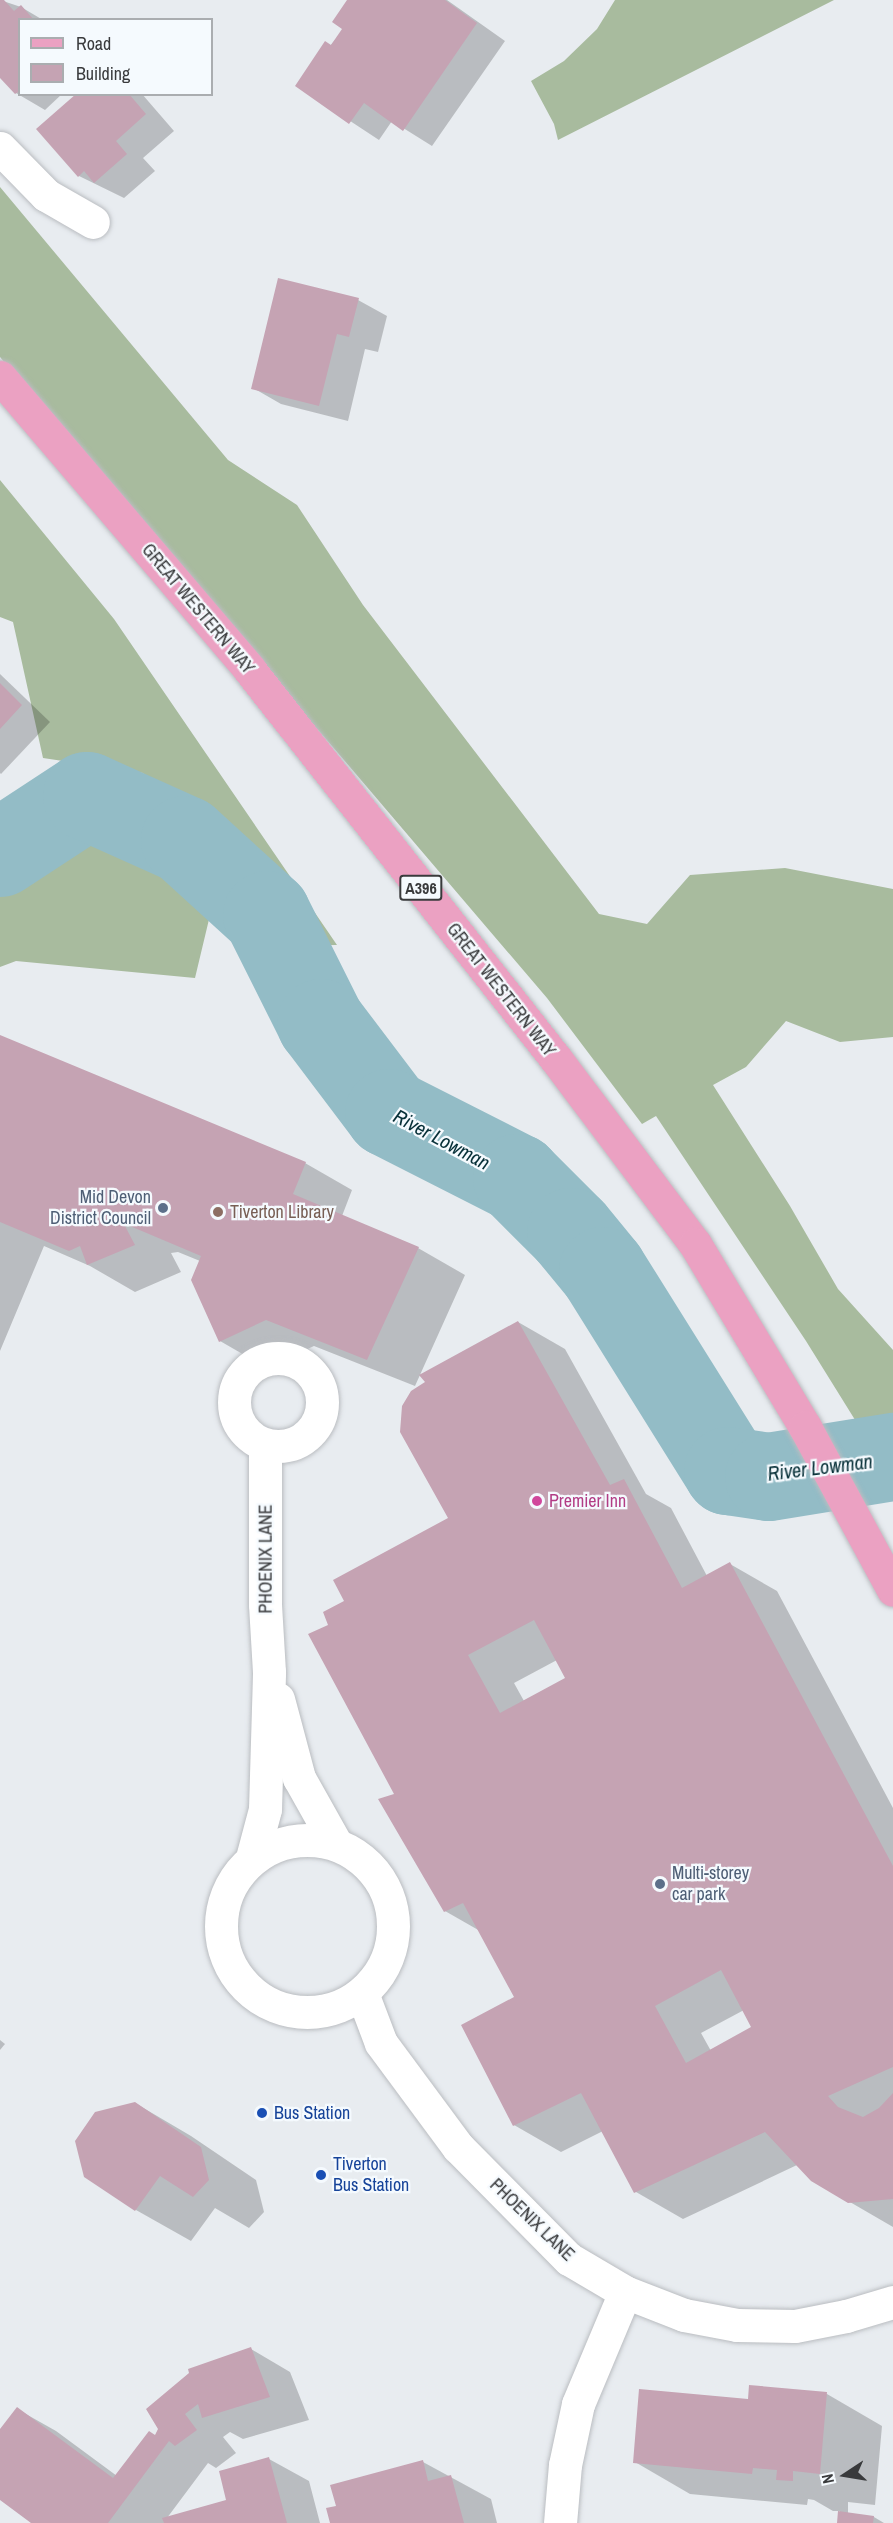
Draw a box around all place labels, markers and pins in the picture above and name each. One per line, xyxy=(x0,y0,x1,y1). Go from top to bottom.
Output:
place label: Mid Devon District Council xyxy=(50,1187,151,1230)
marker: Mid Devon District Council xyxy=(156,1201,170,1215)
place label: Tiverton Library xyxy=(230,1201,334,1223)
marker: Tiverton Library xyxy=(211,1205,225,1219)
place label: Premier Inn xyxy=(549,1490,626,1512)
marker: Premier Inn xyxy=(530,1494,544,1508)
place label: Multi-storey car park xyxy=(672,1863,749,1906)
marker: Multi-storey car park xyxy=(653,1877,667,1891)
place label: Bus Station xyxy=(274,2102,350,2124)
marker: Bus Station xyxy=(255,2106,269,2120)
place label: Tiverton Bus Station xyxy=(333,2154,409,2196)
marker: Tiverton Bus Station xyxy=(314,2168,328,2182)

